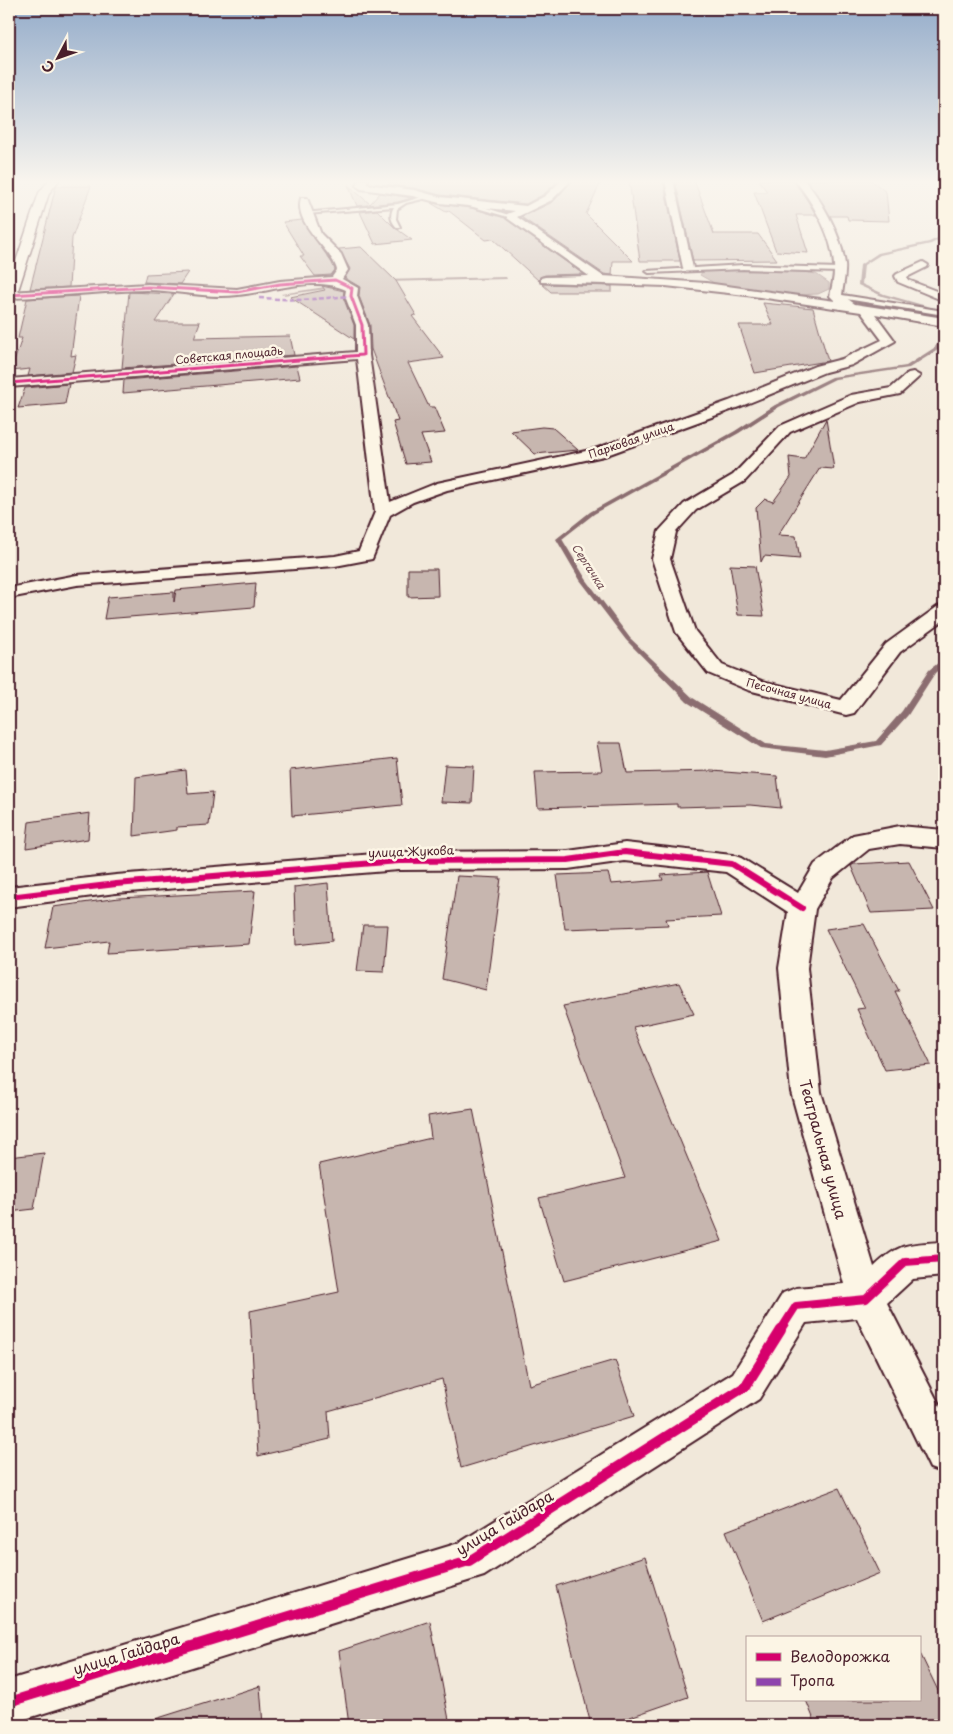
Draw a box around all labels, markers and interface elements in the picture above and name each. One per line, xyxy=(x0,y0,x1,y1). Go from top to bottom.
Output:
north arrow xyxy=(32,32,82,82)
text: С xyxy=(36,56,59,78)
street label: Советская площадь xyxy=(175,342,284,368)
street label: Парковая улица xyxy=(586,417,676,463)
water label: Сергачка xyxy=(568,540,611,593)
street label: Песочная улица xyxy=(744,673,834,713)
street label: улица Жукова xyxy=(368,840,455,861)
street label: Театральная улица xyxy=(794,1077,854,1222)
street label: улица Гайдара xyxy=(451,1483,558,1560)
street label: улица Гайдара xyxy=(70,1626,183,1680)
legend xyxy=(746,1636,920,1702)
text: Велодорожка xyxy=(790,1644,891,1667)
text: Тропа xyxy=(790,1668,835,1691)

